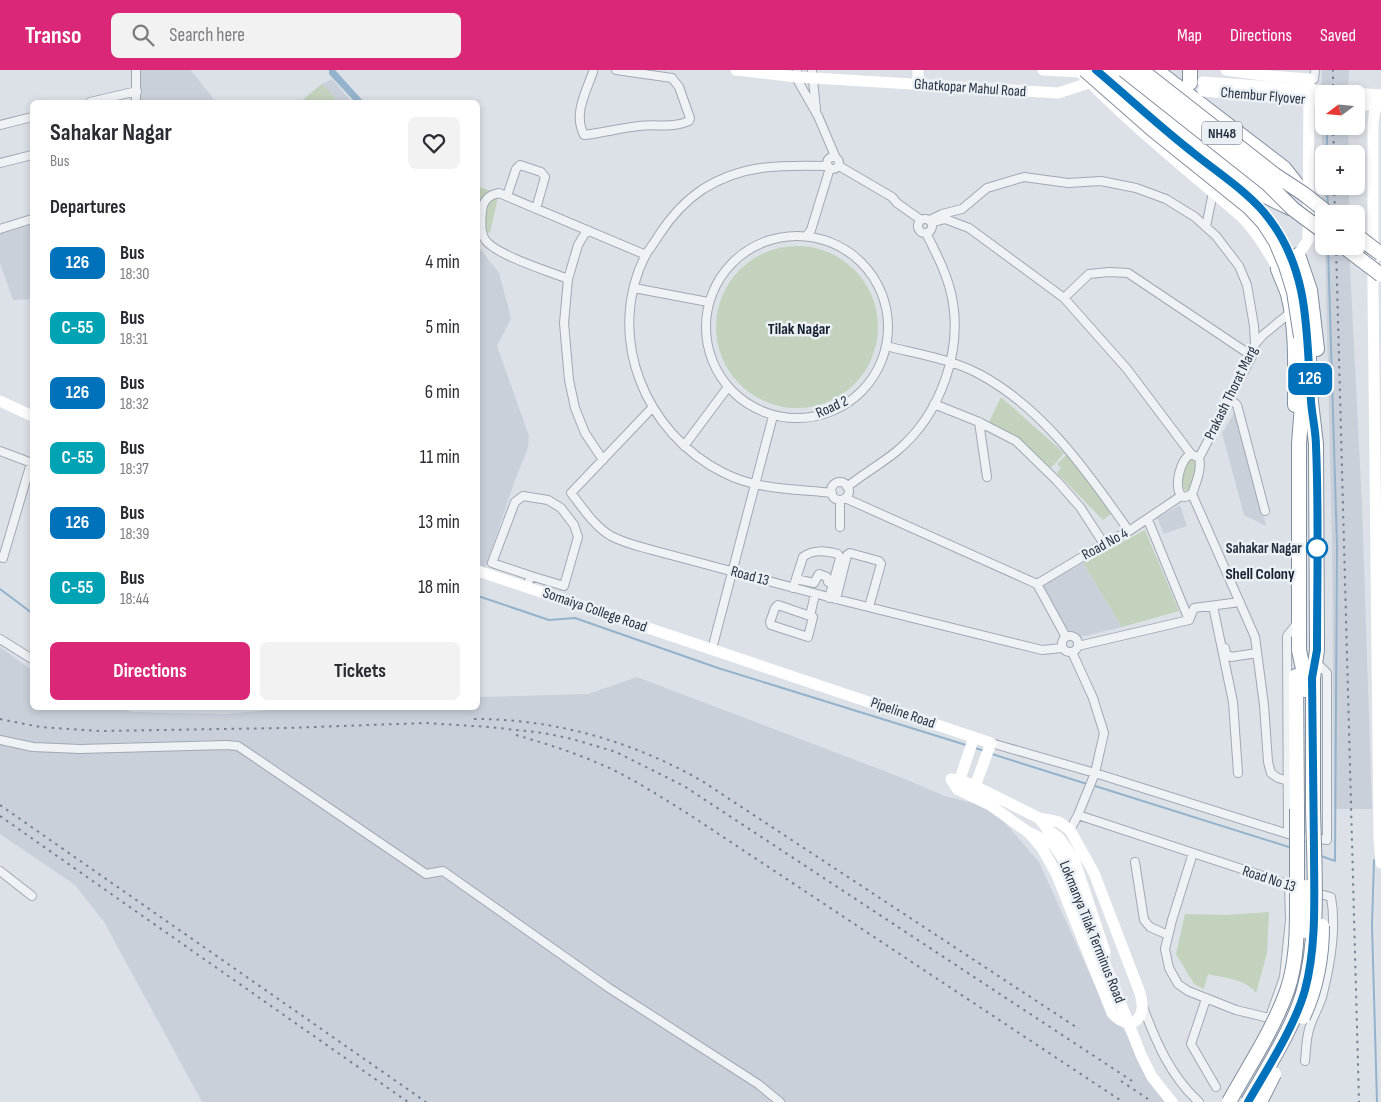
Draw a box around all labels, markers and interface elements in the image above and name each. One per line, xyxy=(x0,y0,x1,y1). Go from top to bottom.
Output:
search box xyxy=(111,13,461,58)
text: Transo xyxy=(25,21,81,50)
icon: search xyxy=(129,21,157,49)
text: Search here xyxy=(169,24,245,47)
text: Map xyxy=(1177,25,1202,46)
text: Directions xyxy=(1230,25,1292,46)
text: Saved xyxy=(1320,25,1356,46)
street label: Ghatkopar Mahul Road xyxy=(913,75,1027,101)
street label: Chembur Flyover xyxy=(1220,83,1307,109)
north arrow xyxy=(1315,85,1365,135)
map controls xyxy=(1315,85,1365,255)
button: heart xyxy=(408,117,460,169)
text: Sahakar Nagar xyxy=(50,118,172,147)
road number: NH48 xyxy=(1202,122,1242,144)
button: + xyxy=(1315,145,1365,195)
text: Bus xyxy=(50,152,70,171)
text: Departures xyxy=(50,196,126,219)
button: − xyxy=(1315,205,1365,255)
text: Bus xyxy=(120,242,145,265)
text: 4 min xyxy=(425,251,460,274)
text: 126 xyxy=(66,252,89,273)
text: 18:30 xyxy=(120,265,149,284)
text: Bus xyxy=(120,307,145,330)
text: 5 min xyxy=(425,316,460,339)
text: C-55 xyxy=(62,317,93,338)
district label: Tilak Nagar xyxy=(768,320,830,339)
text: 18:31 xyxy=(120,330,148,349)
street label: Prakash Thorat Marg xyxy=(1200,343,1262,443)
line badge: 126 xyxy=(1281,363,1339,395)
text: 126 xyxy=(1298,368,1322,389)
text: Bus xyxy=(120,372,145,395)
text: 6 min xyxy=(425,381,460,404)
text: 126 xyxy=(66,382,89,403)
street label: Road 2 xyxy=(813,391,851,423)
text: 18:32 xyxy=(120,395,149,414)
text: Bus xyxy=(120,437,145,460)
text: 11 min xyxy=(420,446,460,469)
text: C-55 xyxy=(62,447,93,468)
text: 18:37 xyxy=(120,460,149,479)
text: Bus xyxy=(120,502,145,525)
text: 13 min xyxy=(419,511,460,534)
text: 126 xyxy=(66,512,89,533)
street label: Road No 4 xyxy=(1079,524,1131,564)
text: 18:39 xyxy=(120,525,149,544)
marker: Sahakar Nagar xyxy=(1306,537,1328,559)
place label: Sahakar Nagar xyxy=(1226,539,1302,558)
street label: Road 13 xyxy=(729,562,771,590)
district label: Shell Colony xyxy=(1225,565,1295,584)
text: Bus xyxy=(120,567,145,590)
text: 18 min xyxy=(418,576,460,599)
text: C-55 xyxy=(62,577,93,598)
street label: Somaiya College Road xyxy=(540,583,650,637)
text: 18:44 xyxy=(120,590,149,609)
button: Directions xyxy=(50,642,250,700)
button: Tickets xyxy=(260,642,460,700)
street label: Pipeline Road xyxy=(868,693,938,733)
street label: Lokmanya Tilak Terminus Road xyxy=(1055,858,1129,1006)
street label: Road No 13 xyxy=(1240,861,1298,897)

